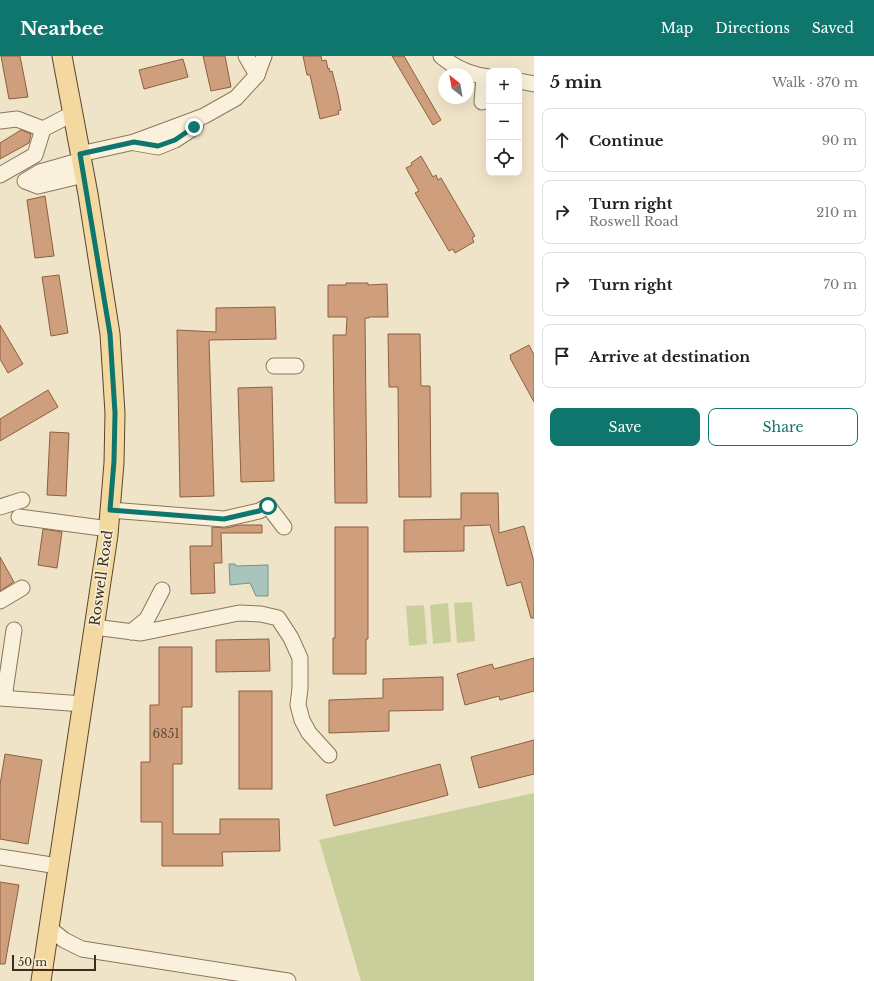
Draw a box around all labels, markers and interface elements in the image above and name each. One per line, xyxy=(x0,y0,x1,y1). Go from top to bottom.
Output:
text: Nearbee xyxy=(20,17,104,40)
text: Map xyxy=(661,19,693,37)
text: Directions xyxy=(715,19,790,37)
text: Saved xyxy=(812,19,854,37)
north arrow xyxy=(438,68,474,104)
map controls xyxy=(486,68,522,176)
button: + xyxy=(486,68,522,104)
text: 5 min xyxy=(550,72,602,93)
text: Walk · 370 m xyxy=(772,74,858,91)
button: − xyxy=(486,104,522,140)
route end xyxy=(185,118,203,136)
icon: ahead xyxy=(551,129,573,151)
text: Continue xyxy=(589,131,664,150)
text: 90 m xyxy=(822,132,857,149)
button: locate xyxy=(486,140,522,176)
text: Turn right xyxy=(589,194,672,213)
icon: right xyxy=(551,201,573,223)
text: 210 m xyxy=(816,204,857,221)
text: Roswell Road xyxy=(589,213,679,230)
icon: right xyxy=(551,273,573,295)
text: Turn right xyxy=(589,275,672,294)
text: 70 m xyxy=(824,276,857,293)
icon: arrive xyxy=(551,345,573,367)
text: Arrive at destination xyxy=(589,347,750,366)
button: Save xyxy=(550,408,700,446)
button: Share xyxy=(708,408,858,446)
route start xyxy=(259,497,277,515)
street label: Roswell Road xyxy=(85,528,117,627)
house number: 6851 xyxy=(152,726,180,741)
scale bar xyxy=(12,953,96,972)
text: 50 m xyxy=(18,955,47,969)

